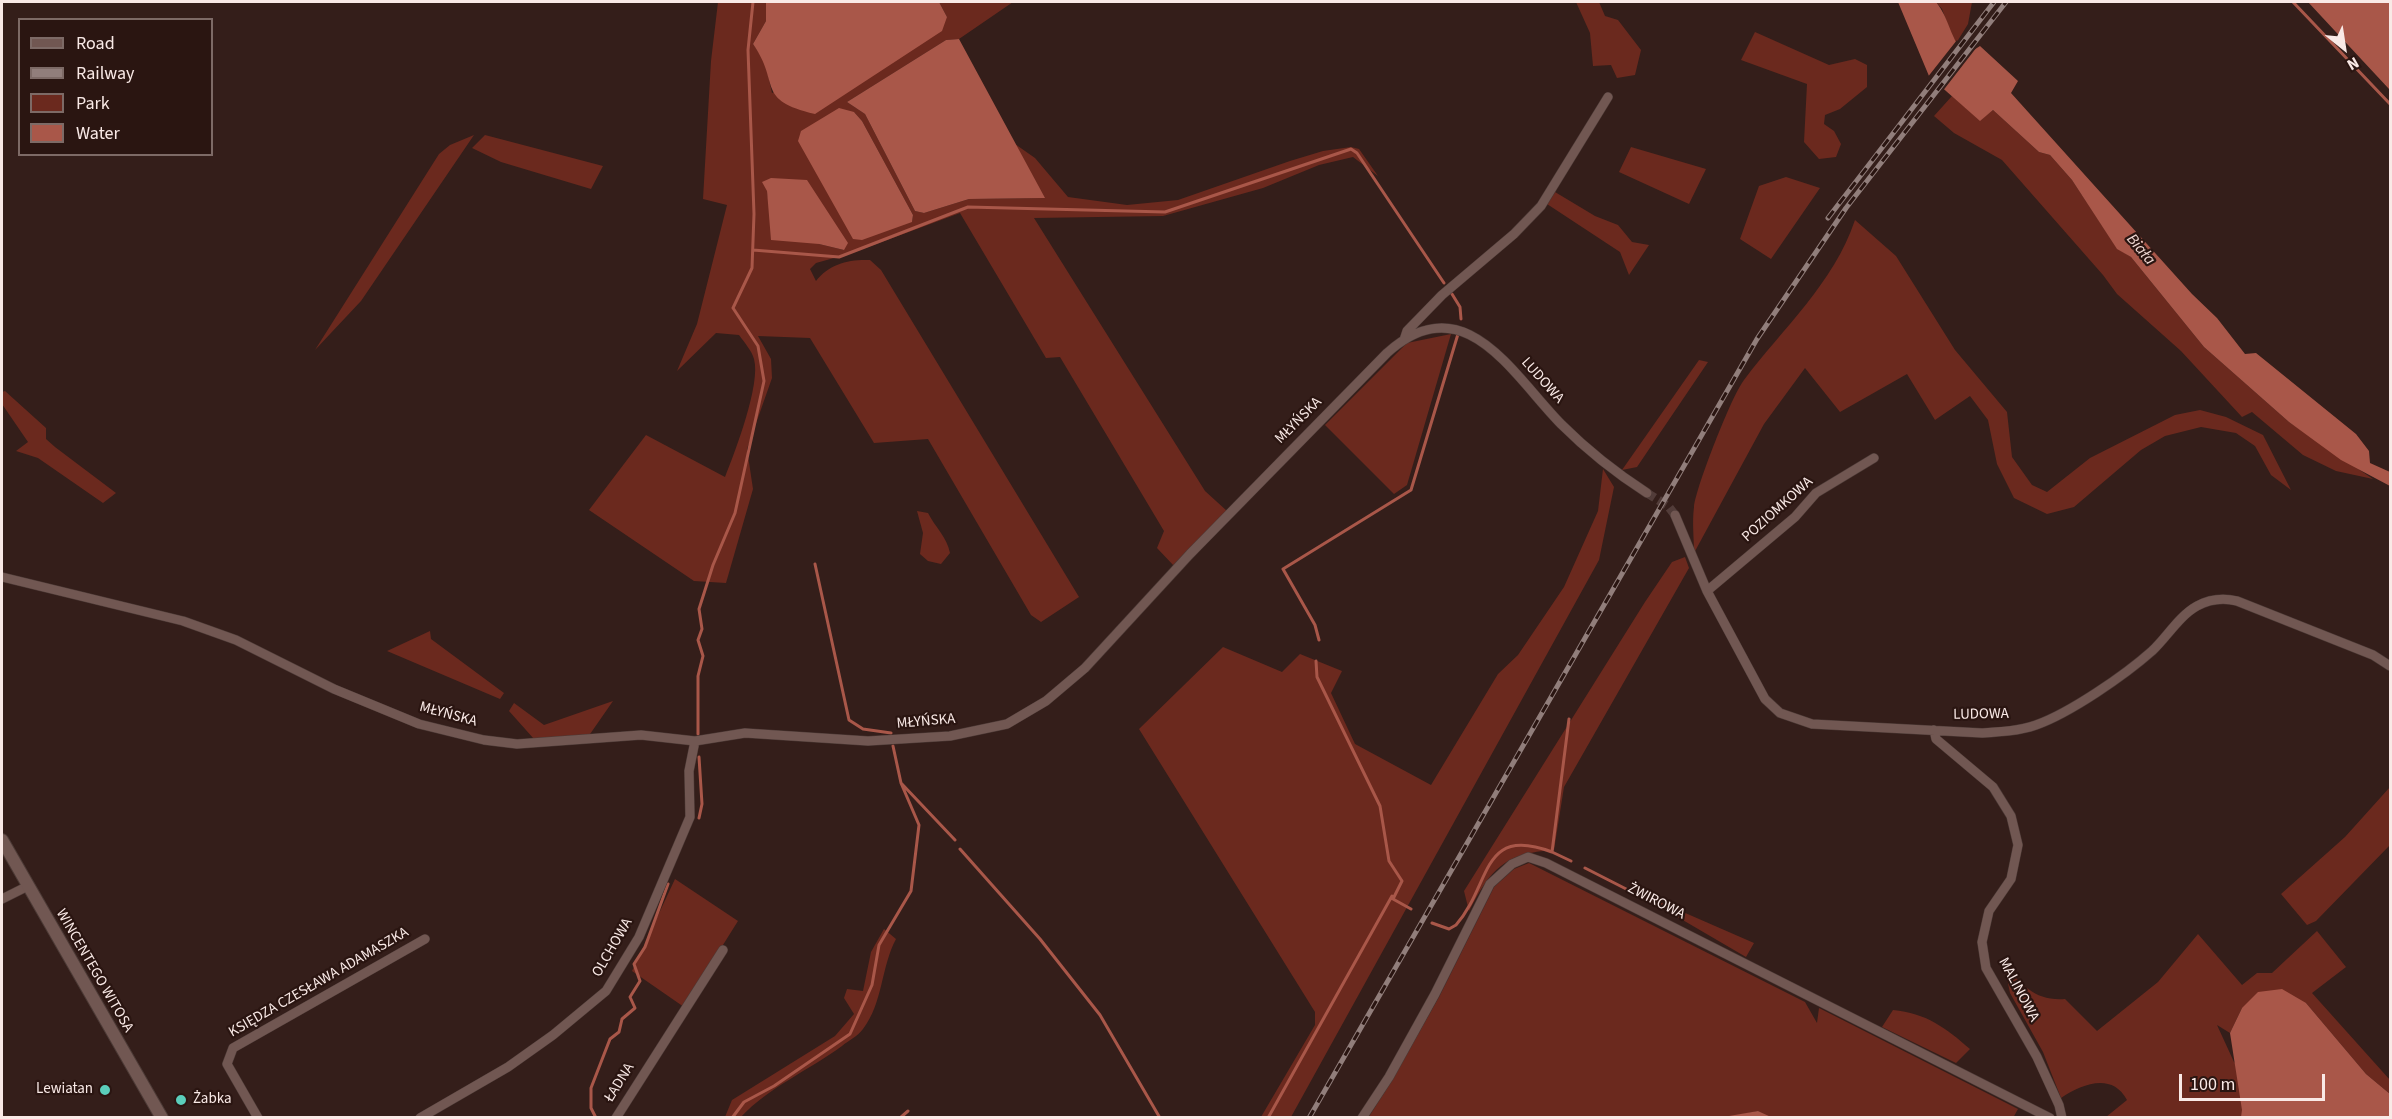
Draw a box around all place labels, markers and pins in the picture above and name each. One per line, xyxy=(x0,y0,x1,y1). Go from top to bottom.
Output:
place label: Lewiatan xyxy=(36,1081,93,1099)
marker: Lewiatan xyxy=(98,1083,112,1097)
place label: Żabka xyxy=(193,1091,232,1109)
marker: Żabka xyxy=(174,1093,188,1107)

